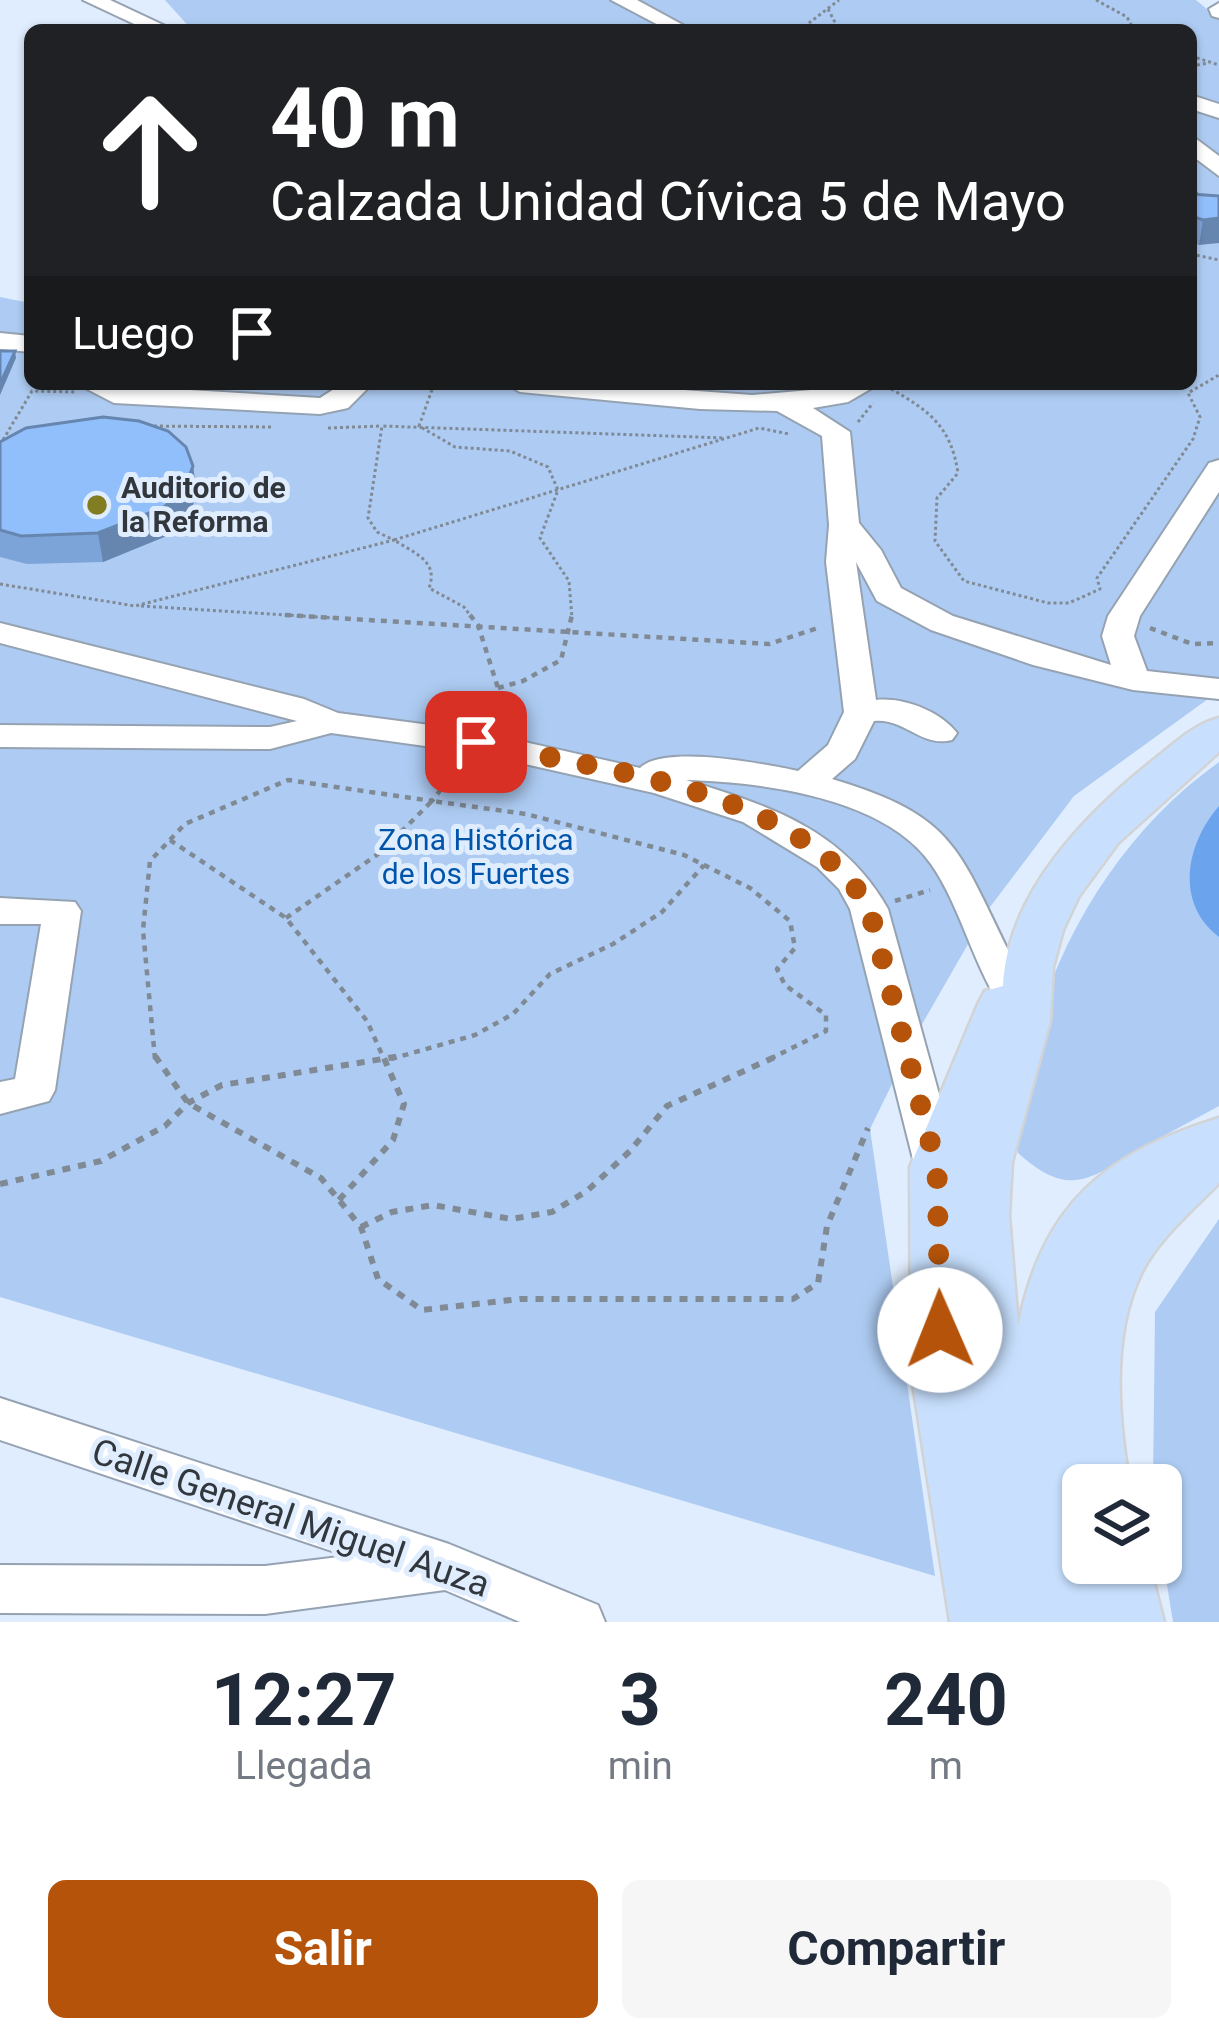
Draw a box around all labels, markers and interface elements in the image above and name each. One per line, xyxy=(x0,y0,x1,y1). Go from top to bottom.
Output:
text: 40 m xyxy=(270,69,460,168)
icon: ahead xyxy=(72,72,228,228)
text: Calzada Unidad Cívica 5 de Mayo xyxy=(270,170,1066,233)
icon: arrive xyxy=(219,300,285,366)
text: Luego xyxy=(72,307,195,360)
place label: Auditorio de la Reforma xyxy=(121,470,286,539)
marker: Auditorio de la Reforma xyxy=(84,492,110,518)
pin xyxy=(425,691,527,793)
icon: arrive xyxy=(443,709,509,775)
park label: Zona Histórica de los Fuertes xyxy=(378,822,574,891)
position arrow xyxy=(877,1267,1003,1393)
street label: Calle General Miguel Auza xyxy=(86,1430,495,1606)
map controls xyxy=(1062,1464,1182,1584)
button: layers xyxy=(1062,1464,1182,1584)
text: 12:27 xyxy=(211,1658,397,1743)
text: 3 xyxy=(620,1658,661,1743)
text: 240 xyxy=(884,1658,1008,1743)
text: Llegada xyxy=(235,1743,373,1789)
text: min xyxy=(608,1743,673,1789)
text: m xyxy=(929,1743,963,1789)
button: Salir xyxy=(48,1880,598,2018)
button: Compartir xyxy=(622,1880,1171,2018)

